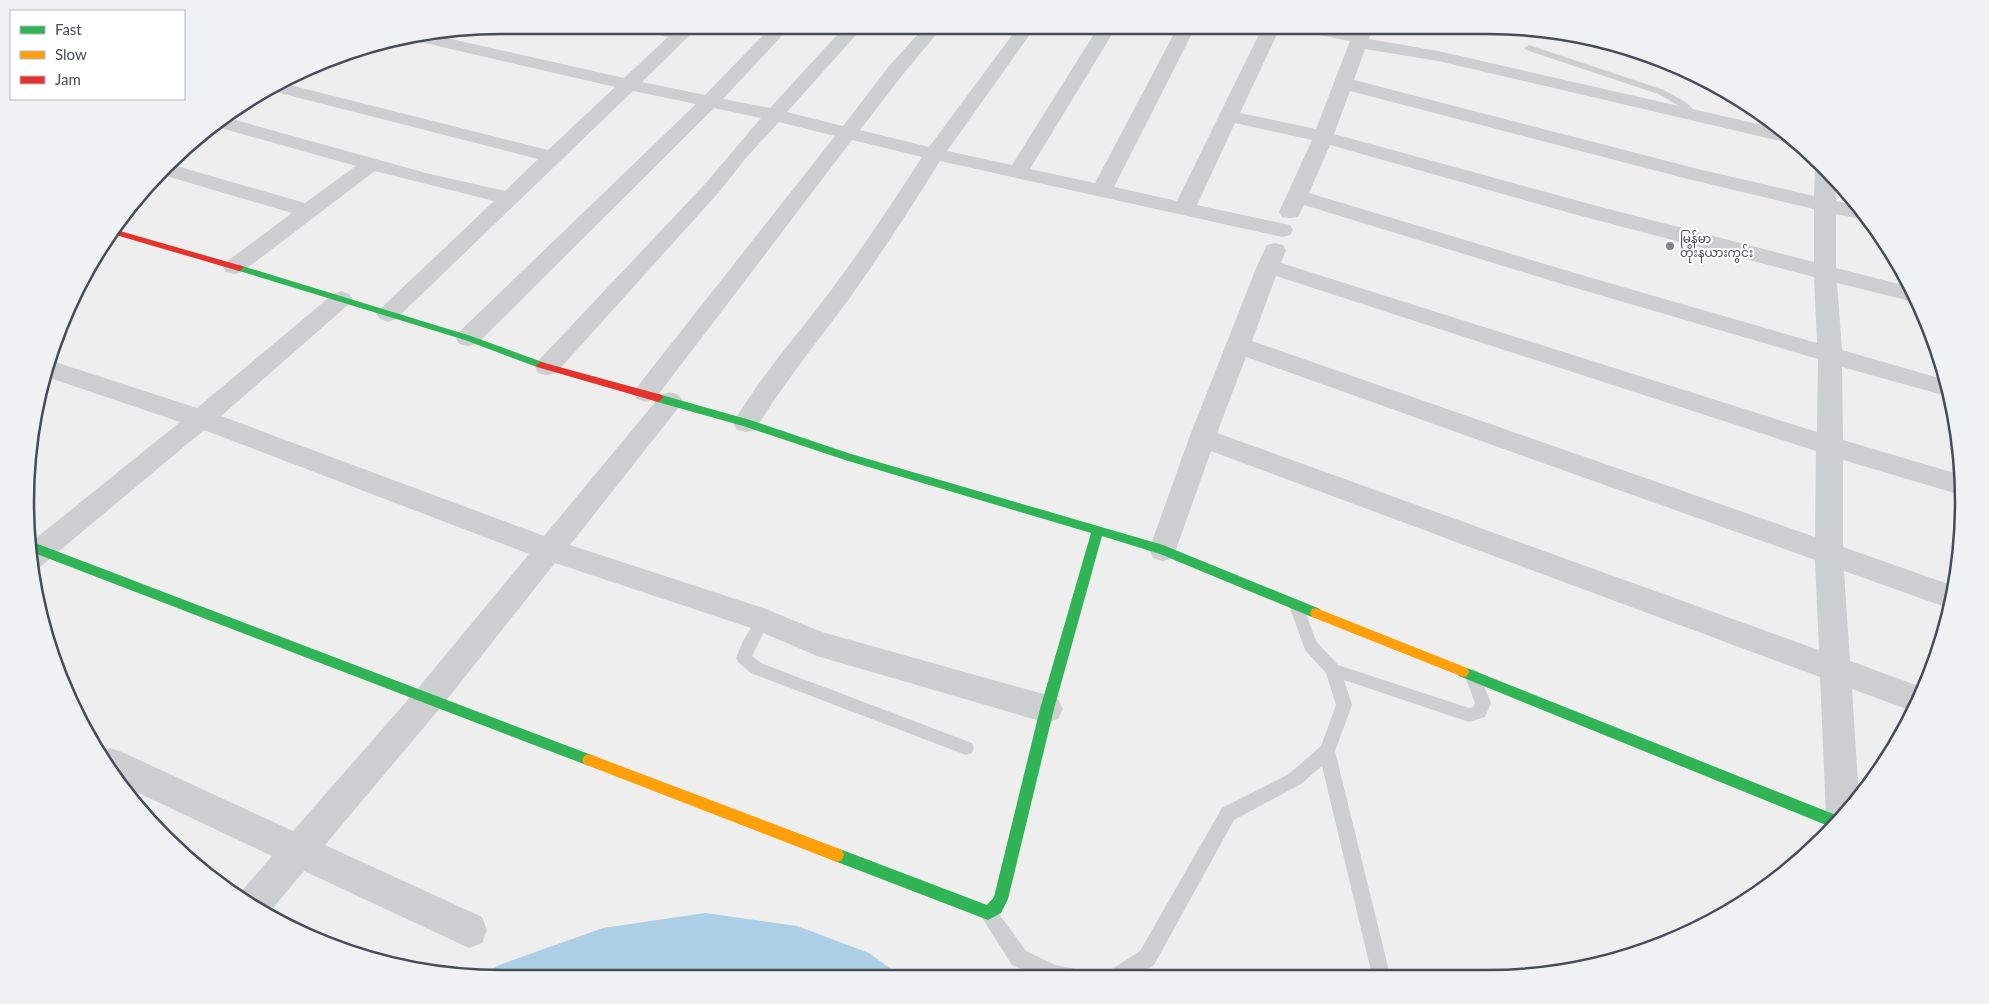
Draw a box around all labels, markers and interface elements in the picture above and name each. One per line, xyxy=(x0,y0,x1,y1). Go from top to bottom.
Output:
legend xyxy=(10,10,185,100)
text: Fast xyxy=(55,20,82,38)
text: Slow xyxy=(55,45,87,63)
text: Jam xyxy=(55,70,81,88)
place label: မြန်မာ တိုးနယားကွင်း xyxy=(1680,230,1753,263)
marker: မြန်မာ တိုးနယားကွင်း xyxy=(1664,240,1676,252)

